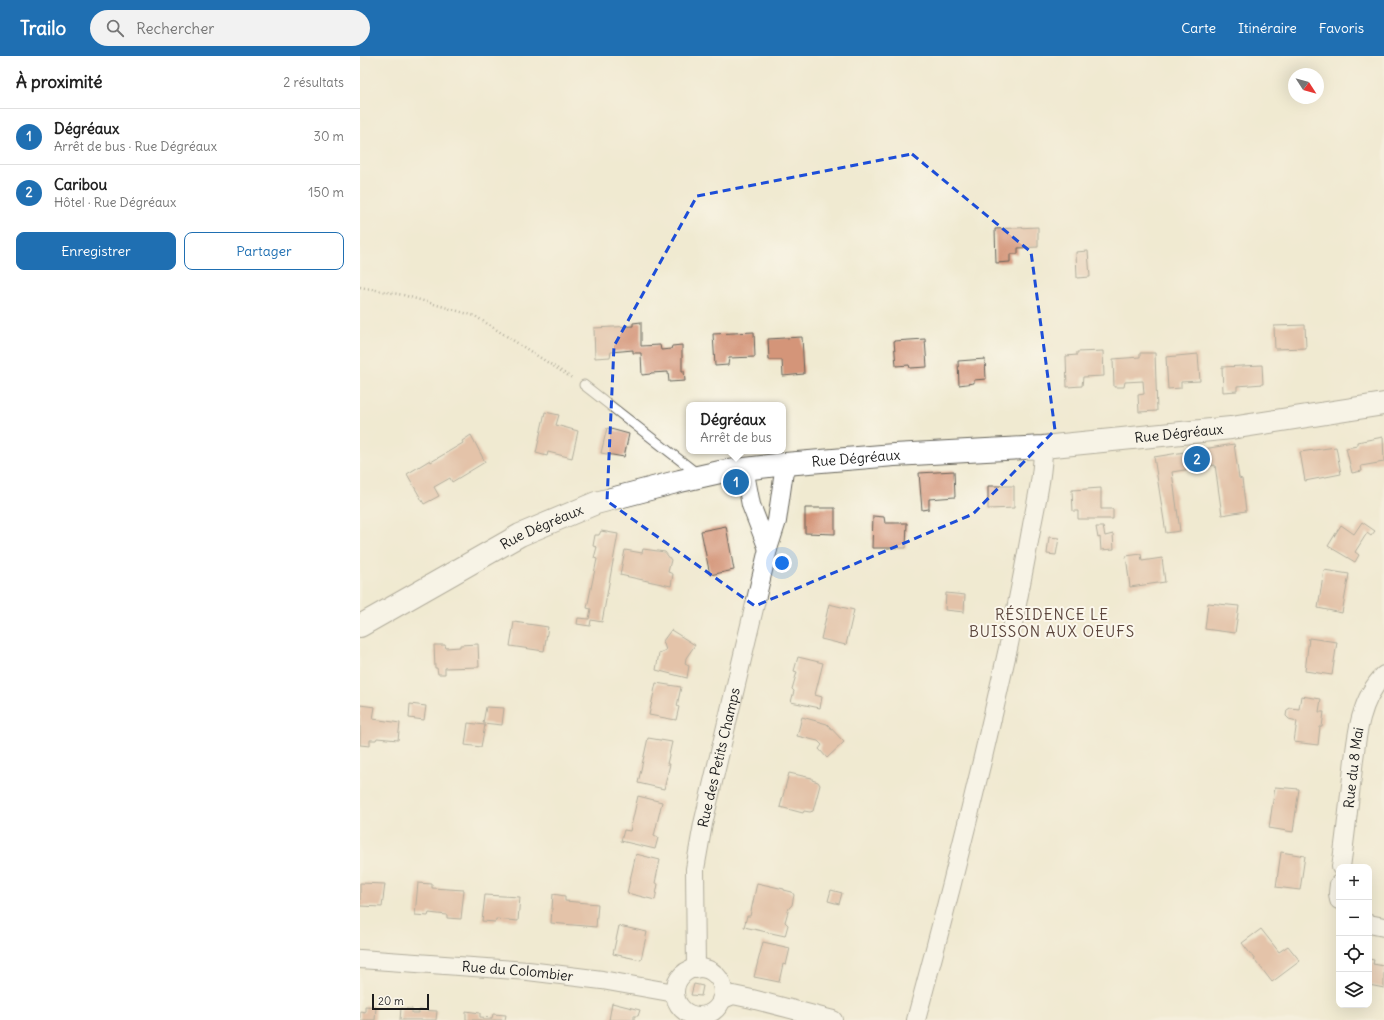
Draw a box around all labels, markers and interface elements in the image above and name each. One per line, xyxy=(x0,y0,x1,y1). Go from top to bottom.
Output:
search box xyxy=(90,10,370,46)
text: Trailo xyxy=(20,16,66,40)
icon: search xyxy=(104,17,126,39)
text: Rechercher xyxy=(136,19,214,38)
text: Carte xyxy=(1181,19,1216,37)
text: Itinéraire xyxy=(1238,19,1297,37)
text: Favoris xyxy=(1319,19,1364,37)
north arrow xyxy=(1288,68,1324,104)
text: À proximité xyxy=(16,71,102,93)
text: 2 résultats xyxy=(283,74,344,91)
text: Dégréaux xyxy=(54,119,119,138)
text: 1 xyxy=(26,128,32,145)
text: 30 m xyxy=(314,128,344,145)
text: Arrêt de bus · Rue Dégréaux xyxy=(54,138,217,155)
text: Caribou xyxy=(54,175,107,194)
text: 2 xyxy=(25,184,33,201)
text: 150 m xyxy=(308,184,344,201)
text: Hôtel · Rue Dégréaux xyxy=(54,194,176,211)
button: Enregistrer xyxy=(16,232,176,270)
button: Partager xyxy=(184,232,344,270)
popup xyxy=(686,402,786,454)
text: Dégréaux xyxy=(700,410,766,429)
street label: Rue Dégréaux xyxy=(1134,420,1224,447)
text: Arrêt de bus xyxy=(700,429,772,446)
pin: 2 xyxy=(1184,444,1210,474)
street label: Rue Dégréaux xyxy=(811,446,901,471)
pin: 1 xyxy=(723,467,749,497)
street label: Rue Dégréaux xyxy=(497,500,586,553)
your location xyxy=(772,553,792,573)
district label: RÉSIDENCE LE BUISSON AUX OEUFS xyxy=(969,605,1135,641)
street label: Rue des Petits Champs xyxy=(694,686,744,829)
street label: Rue du 8 Mai xyxy=(1339,726,1368,809)
map controls xyxy=(1336,864,1372,1008)
button: + xyxy=(1336,864,1372,900)
button: − xyxy=(1336,900,1372,936)
button: locate xyxy=(1336,936,1372,972)
street label: Rue du Colombier xyxy=(461,957,575,985)
button: layers xyxy=(1336,972,1372,1008)
scale bar xyxy=(372,992,429,1011)
text: 20 m xyxy=(378,994,404,1008)

